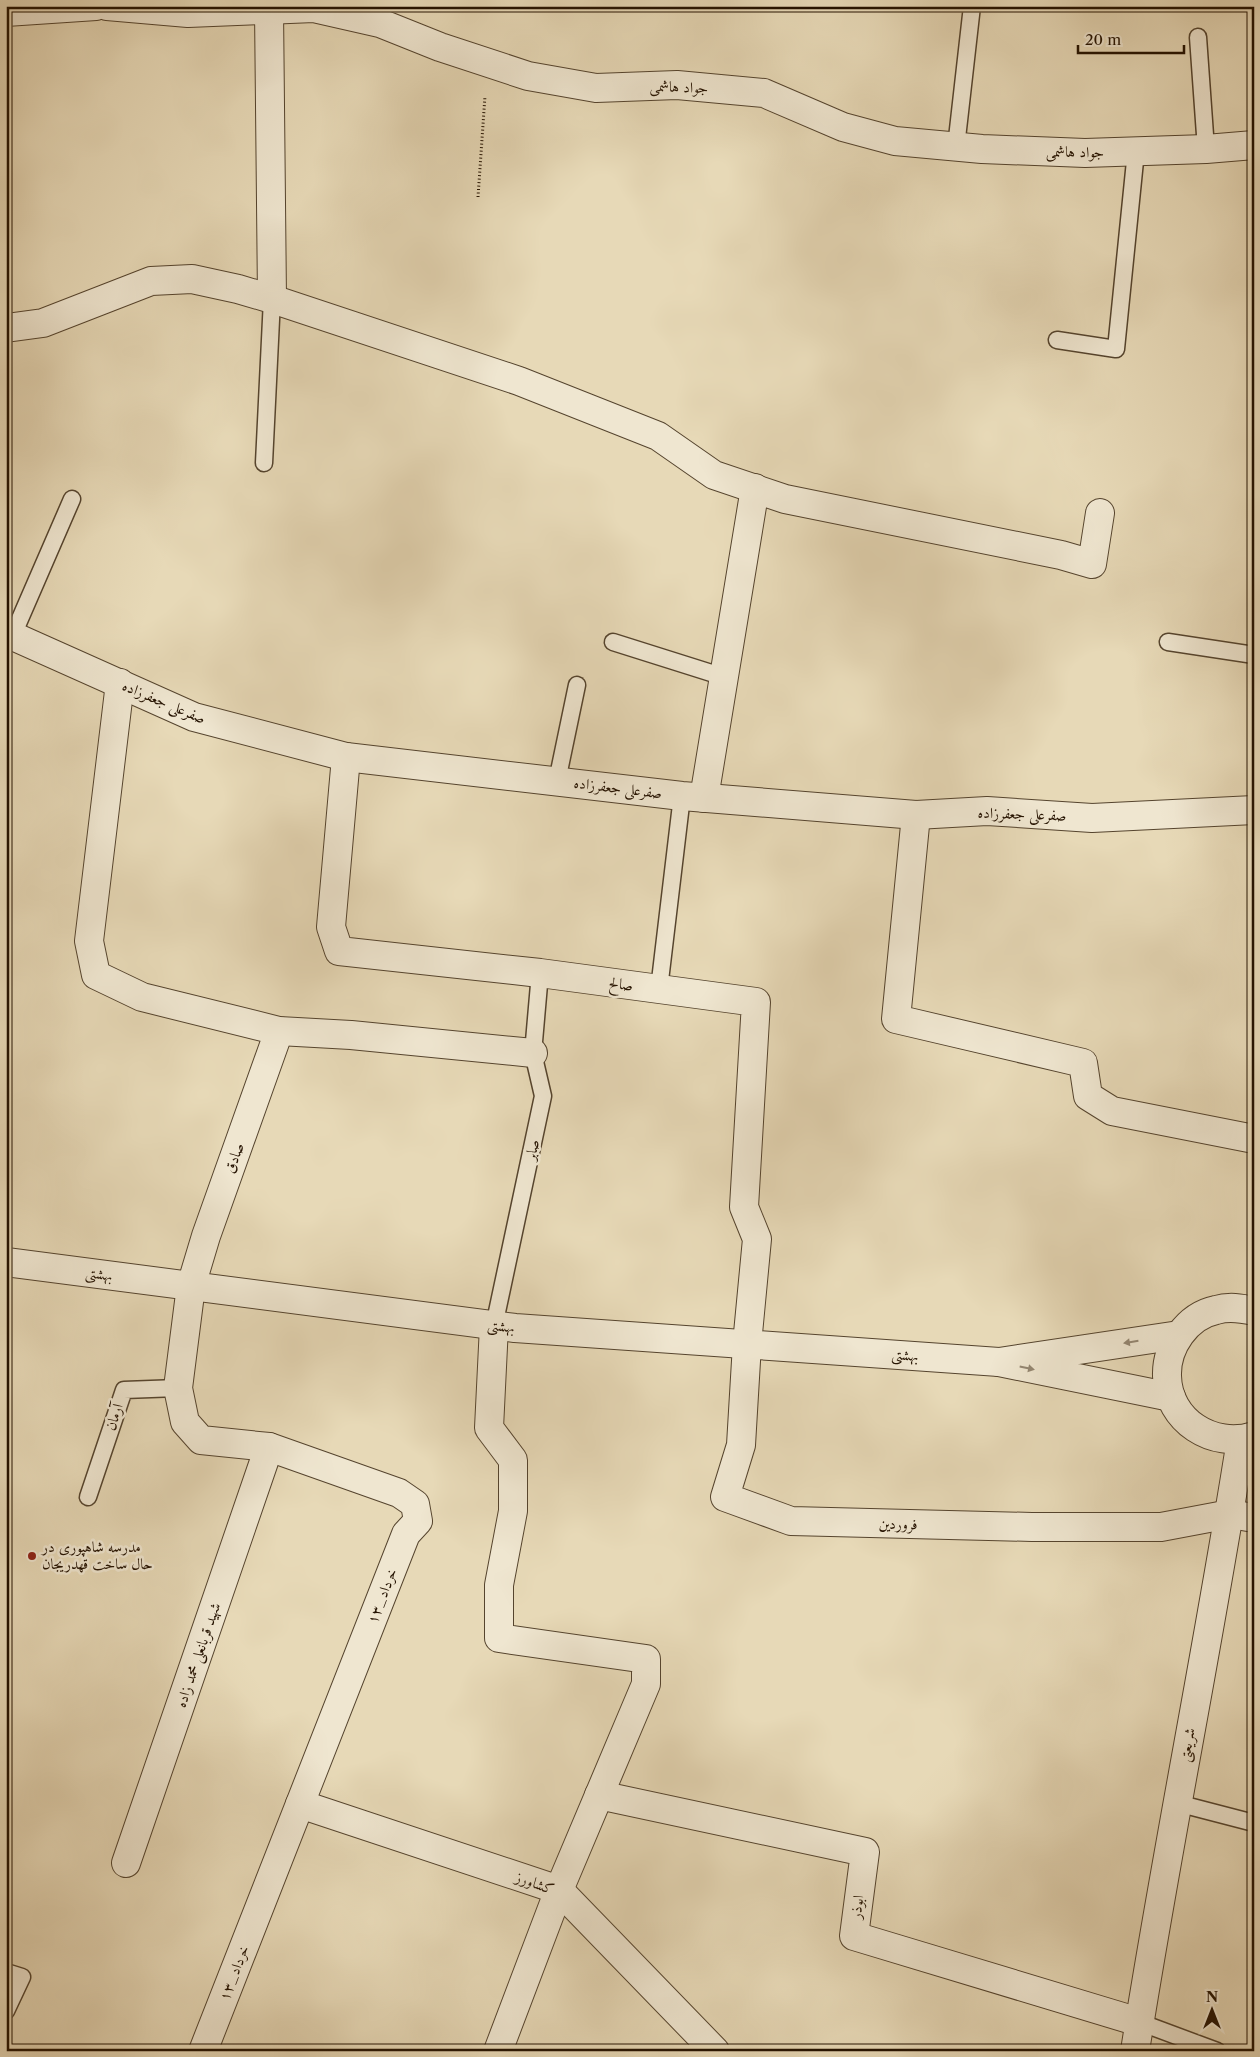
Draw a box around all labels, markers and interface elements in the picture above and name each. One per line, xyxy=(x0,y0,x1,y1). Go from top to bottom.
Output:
scale bar xyxy=(1078,22,1184,54)
text: 20 m xyxy=(1085,30,1121,49)
street label: جواد هاشمی xyxy=(649,76,709,99)
street label: جواد هاشمی xyxy=(1046,141,1104,164)
street label: صفرعلی جعفرزاده xyxy=(119,675,209,729)
street label: صفرعلی جعفرزاده xyxy=(573,773,663,804)
street label: صفرعلی جعفرزاده xyxy=(977,802,1067,827)
street label: صالح xyxy=(607,972,634,1000)
street label: صابر xyxy=(520,1138,543,1164)
street label: صادق xyxy=(219,1140,248,1176)
street label: بهشتی xyxy=(84,1262,114,1287)
street label: بهشتی xyxy=(486,1315,516,1338)
one-way arrow xyxy=(1123,1338,1139,1346)
street label: بهشتی xyxy=(891,1344,919,1367)
one-way arrow xyxy=(1019,1364,1035,1372)
street label: آرمان xyxy=(100,1399,127,1433)
street label: فروردین xyxy=(878,1514,918,1534)
place label: مدرسه شاهپوری در حال ساخت قهدریجان xyxy=(40,1537,153,1573)
marker: مدرسه شاهپوری در حال ساخت قهدریجان xyxy=(26,1550,38,1562)
street label: ۱۳_خرداد xyxy=(362,1565,401,1626)
street label: شهید قربانعلی محمد زاده xyxy=(171,1600,226,1710)
street label: شریعتی xyxy=(1174,1726,1201,1764)
street label: کشاورز xyxy=(511,1866,557,1898)
street label: ابوذر xyxy=(845,1894,867,1922)
street label: ۱۳_خرداد xyxy=(214,1942,253,2003)
north arrow xyxy=(1188,1984,1238,2034)
text: N xyxy=(1206,1988,1218,2006)

